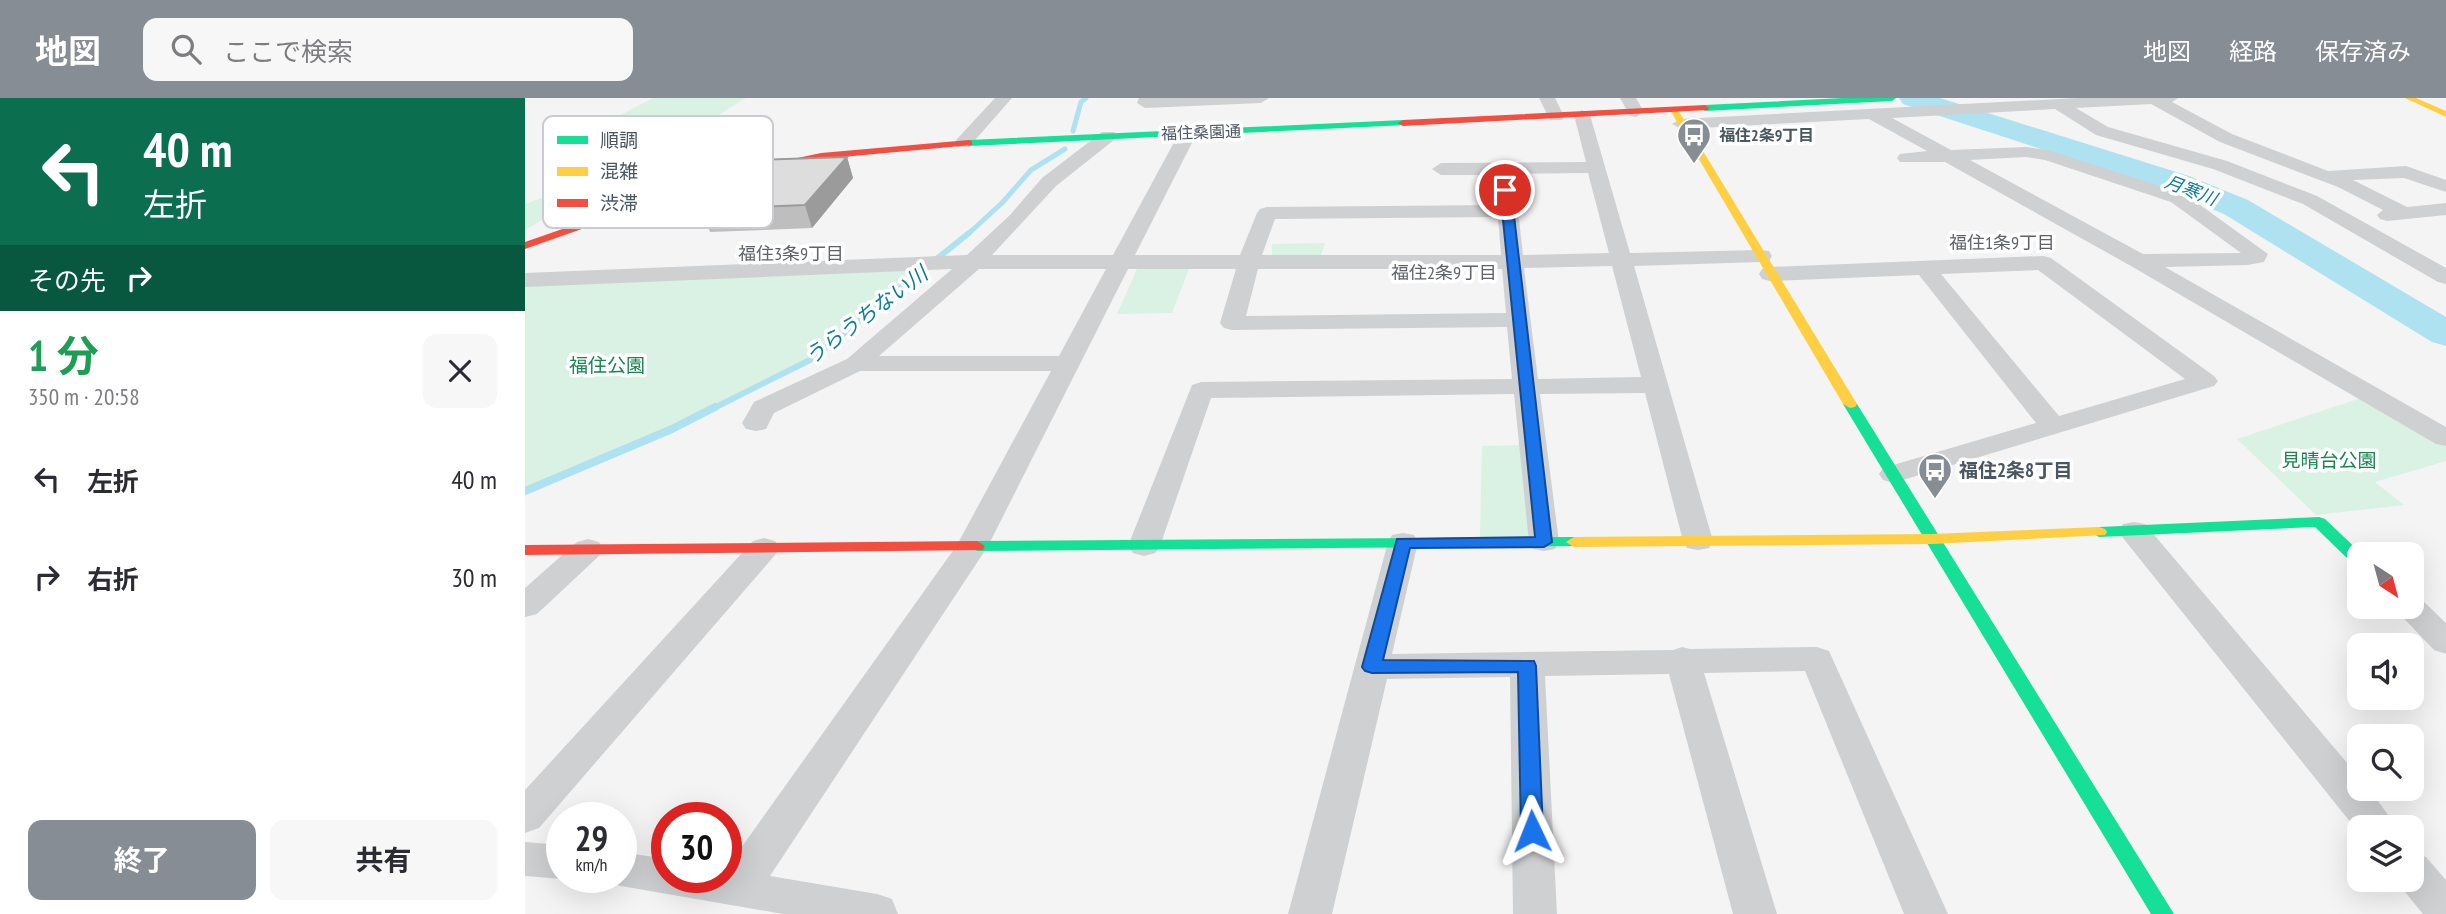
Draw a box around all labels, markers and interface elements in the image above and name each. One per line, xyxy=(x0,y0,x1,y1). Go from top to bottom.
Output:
search box xyxy=(143,18,633,81)
text: 地図 xyxy=(35,29,101,72)
icon: search xyxy=(167,30,205,68)
text: ここで検索 xyxy=(223,35,353,68)
text: 地図 xyxy=(2143,36,2191,67)
text: 経路 xyxy=(2229,36,2277,67)
text: 保存済み xyxy=(2315,36,2411,67)
legend xyxy=(543,116,773,228)
bus stop icon: 福住2条9丁目 xyxy=(1675,116,1713,165)
text: 40 m xyxy=(143,117,232,181)
street label: 福住桑園通 xyxy=(1161,121,1241,143)
place label: 福住2条9丁目 xyxy=(1719,125,1814,145)
icon: left xyxy=(28,126,119,217)
text: 順調 xyxy=(600,128,638,152)
text: 混雑 xyxy=(600,159,638,183)
pin xyxy=(1475,160,1535,220)
water label: 月寒川 xyxy=(2162,170,2222,211)
icon: arrive xyxy=(1486,171,1524,209)
text: 左折 xyxy=(143,183,207,225)
text: 渋滞 xyxy=(600,191,638,215)
district label: 福住1条9丁目 xyxy=(1949,231,2055,254)
district label: 福住3条9丁目 xyxy=(738,242,844,265)
icon: right xyxy=(120,259,158,297)
water label: うらうちない川 xyxy=(799,259,934,370)
district label: 福住2条9丁目 xyxy=(1391,261,1497,284)
text: その先 xyxy=(28,264,106,297)
text: 1 分 xyxy=(28,328,99,383)
button: close xyxy=(423,334,497,408)
park label: 福住公園 xyxy=(569,353,645,377)
text: 350 m · 20:58 xyxy=(28,382,140,411)
park label: 見晴台公園 xyxy=(2281,448,2377,472)
bus stop icon: 福住2条8丁目 xyxy=(1916,451,1954,500)
place label: 福住2条8丁目 xyxy=(1959,458,2072,482)
icon: left xyxy=(28,460,66,498)
text: 40 m xyxy=(451,463,497,496)
text: 左折 xyxy=(87,465,139,498)
north arrow xyxy=(2347,542,2424,620)
map controls xyxy=(2347,542,2424,892)
icon: right xyxy=(28,558,66,596)
text: 30 m xyxy=(451,561,497,594)
text: 右折 xyxy=(87,563,139,596)
button: sound xyxy=(2347,633,2424,710)
button: search xyxy=(2347,724,2424,801)
position arrow xyxy=(1495,794,1569,868)
speed limit sign: 30 xyxy=(651,802,742,893)
text: 29 xyxy=(575,815,608,861)
button: layers xyxy=(2347,815,2424,892)
button: 終了 xyxy=(28,820,256,900)
button: 共有 xyxy=(270,820,497,900)
text: km/h xyxy=(576,853,607,876)

